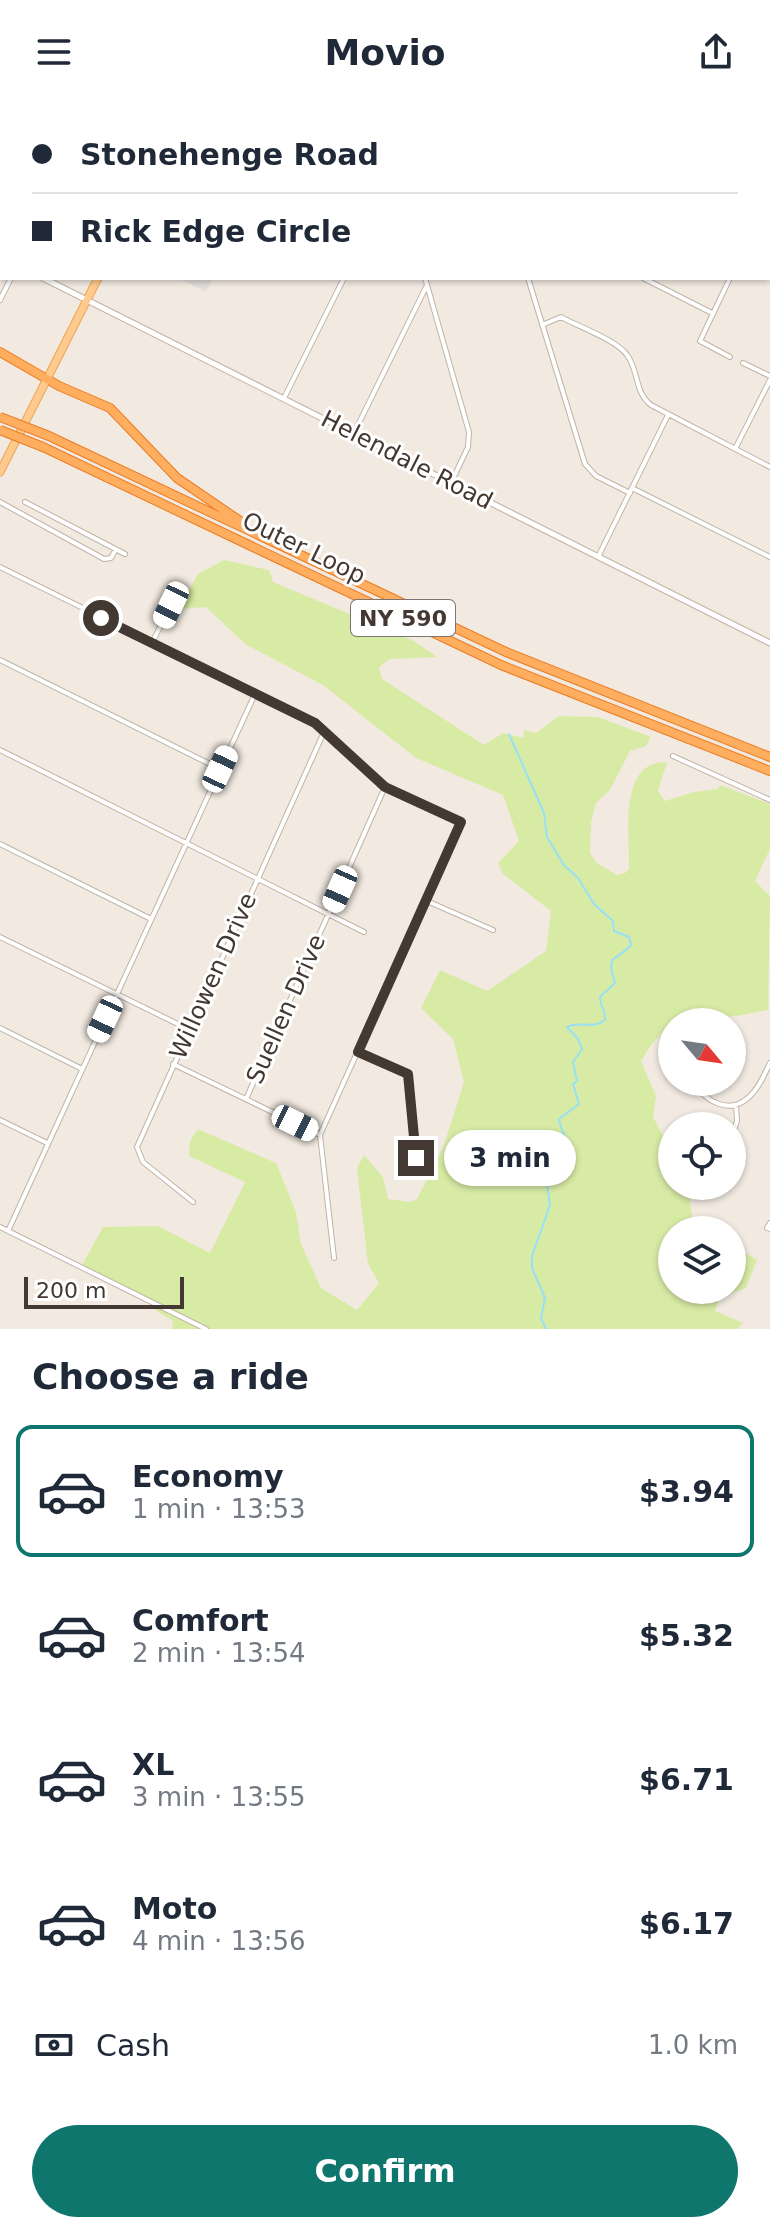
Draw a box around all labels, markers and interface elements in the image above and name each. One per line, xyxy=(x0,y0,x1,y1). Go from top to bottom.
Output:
icon: menu xyxy=(32,30,76,74)
icon: share xyxy=(694,30,738,74)
text: Movio xyxy=(324,32,446,73)
text: Stonehenge Road xyxy=(80,137,379,172)
text: Rick Edge Circle xyxy=(80,214,351,249)
street label: Helendale Road xyxy=(317,405,497,515)
street label: Outer Loop xyxy=(238,506,370,590)
car xyxy=(150,578,192,632)
route start xyxy=(83,600,119,636)
road number: NY 590 xyxy=(351,600,455,636)
car xyxy=(199,742,241,796)
car xyxy=(319,862,361,916)
street label: Willowen Drive xyxy=(164,888,262,1064)
street label: Suellen Drive xyxy=(241,930,331,1088)
car xyxy=(84,992,126,1046)
north arrow xyxy=(658,1008,746,1096)
map controls xyxy=(658,1008,746,1304)
car xyxy=(268,1102,322,1144)
button: locate xyxy=(658,1112,746,1200)
callout: 3 min xyxy=(444,1130,576,1186)
route end xyxy=(398,1140,434,1176)
text: 3 min xyxy=(469,1143,551,1173)
button: layers xyxy=(658,1216,746,1304)
scale bar xyxy=(24,1273,184,1309)
text: 200 m xyxy=(36,1278,106,1303)
text: Choose a ride xyxy=(32,1356,309,1397)
icon: car xyxy=(36,1455,108,1527)
text: Economy xyxy=(132,1459,284,1494)
text: $3.94 xyxy=(639,1474,734,1509)
text: 1 min · 13:53 xyxy=(132,1494,306,1524)
icon: car xyxy=(36,1599,108,1671)
text: Comfort xyxy=(132,1603,269,1638)
text: $5.32 xyxy=(639,1618,734,1653)
text: 2 min · 13:54 xyxy=(132,1638,306,1668)
icon: car xyxy=(36,1743,108,1815)
text: XL xyxy=(132,1747,174,1782)
text: $6.71 xyxy=(639,1762,734,1797)
text: 3 min · 13:55 xyxy=(132,1782,306,1812)
icon: car xyxy=(36,1887,108,1959)
text: Moto xyxy=(132,1891,217,1926)
text: $6.17 xyxy=(639,1906,734,1941)
text: 4 min · 13:56 xyxy=(132,1926,306,1956)
icon: cash xyxy=(32,2023,76,2067)
text: Cash xyxy=(96,2028,170,2063)
text: 1.0 km xyxy=(648,2030,738,2060)
button: Confirm xyxy=(32,2125,738,2217)

